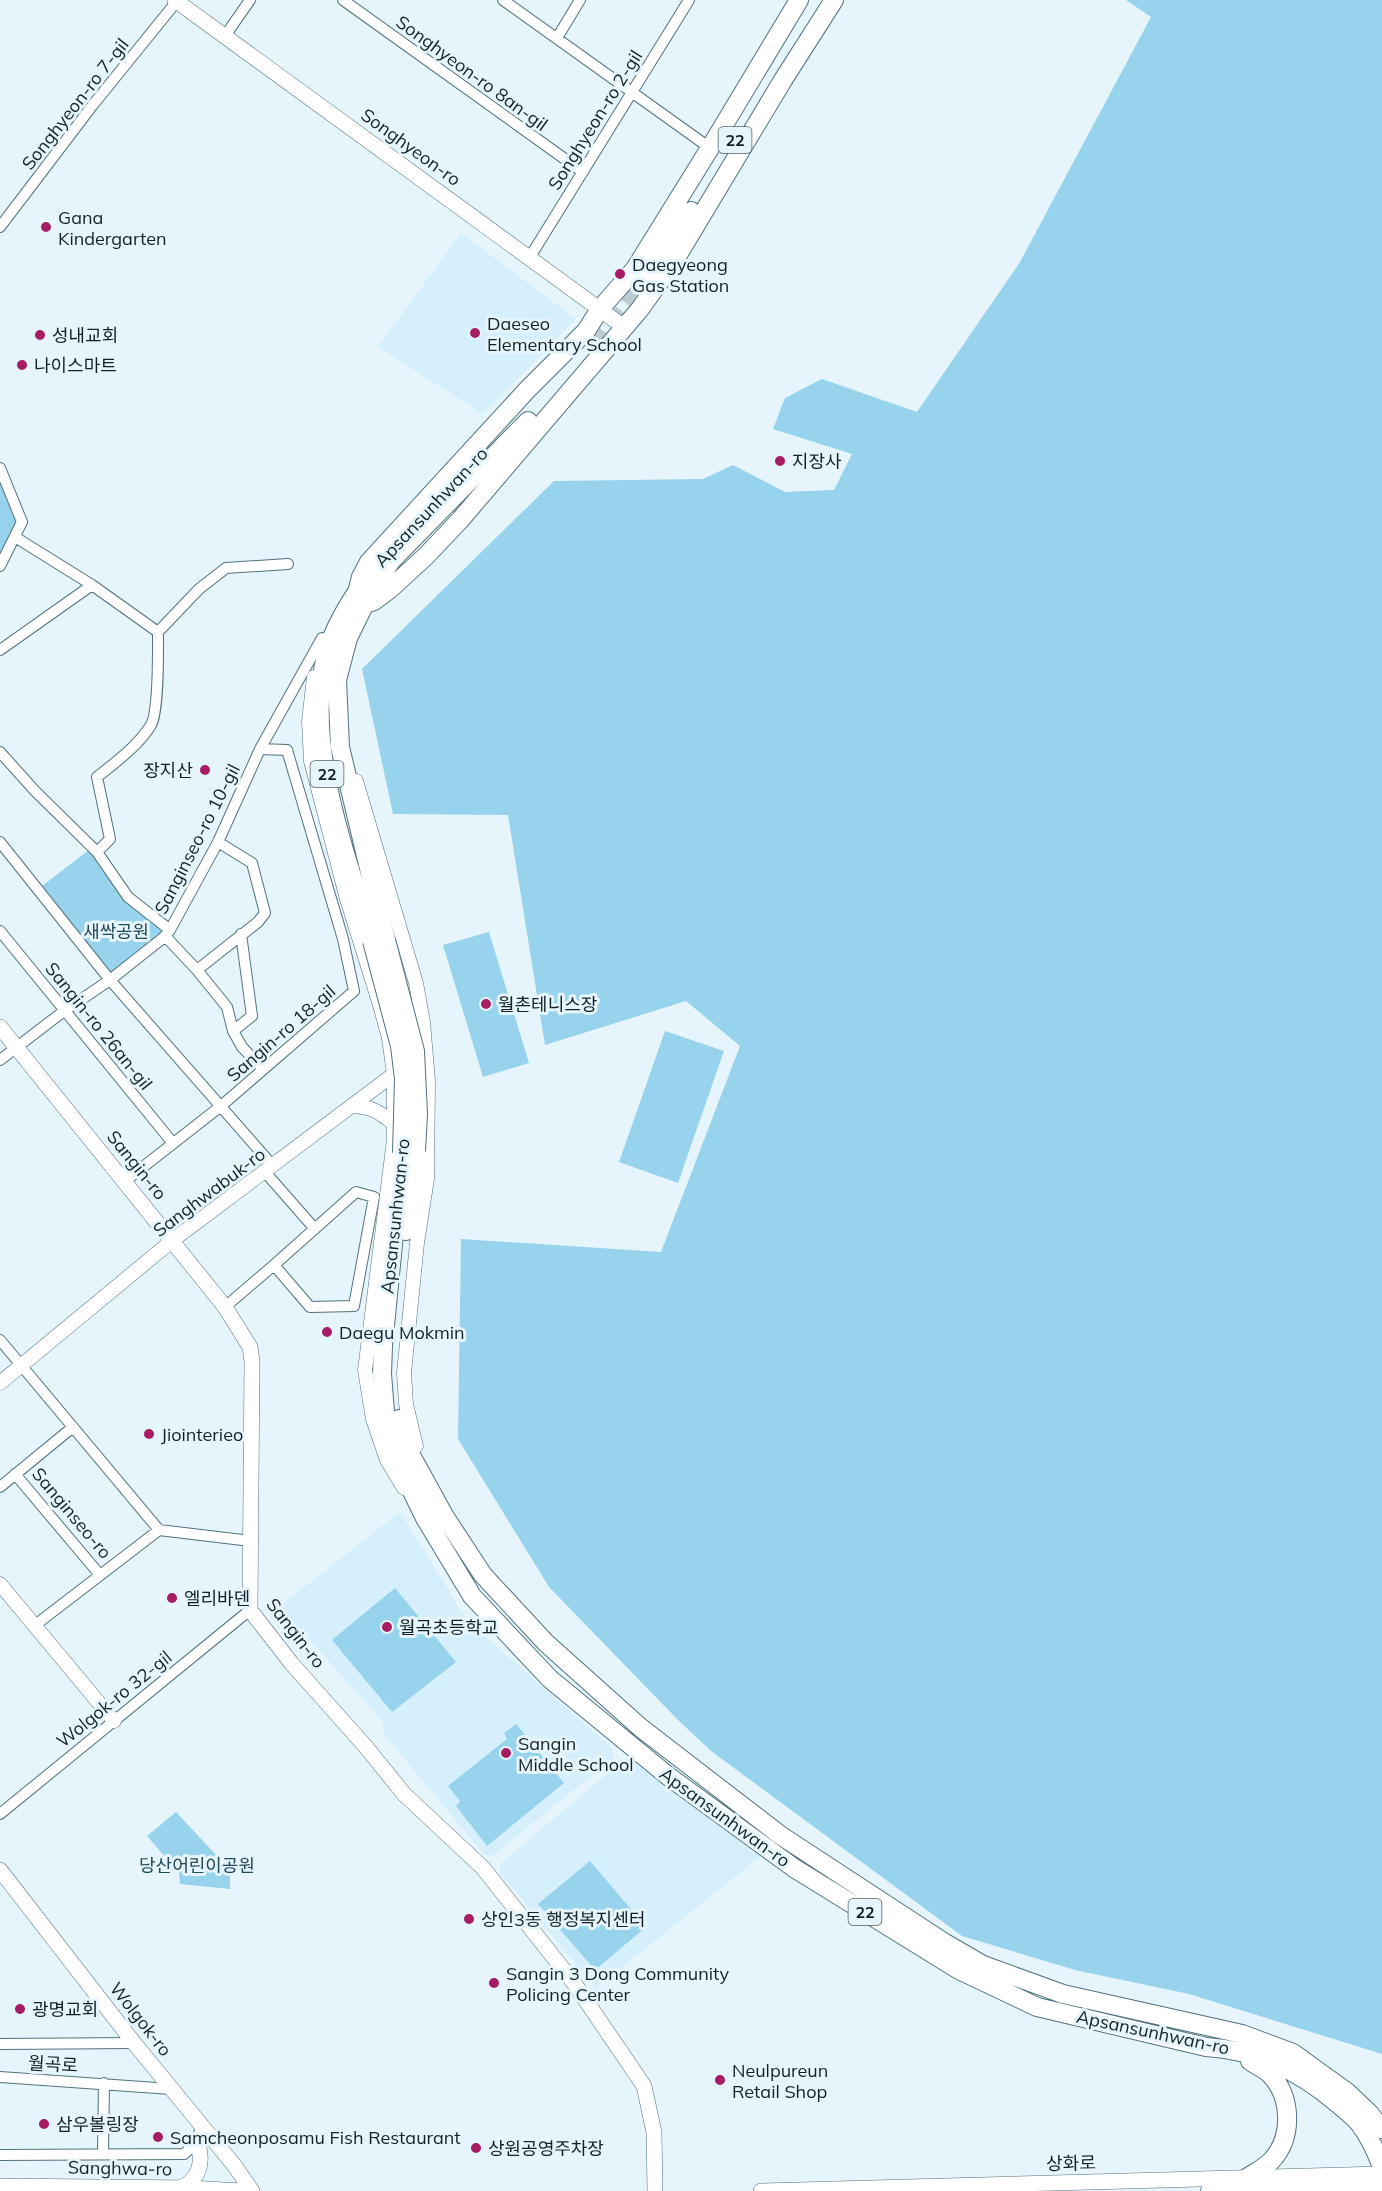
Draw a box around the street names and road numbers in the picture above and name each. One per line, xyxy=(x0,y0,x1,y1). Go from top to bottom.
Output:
street label: Songhyeon-ro 8an-gil xyxy=(392,10,552,136)
street label: Songhyeon-ro 7-gil xyxy=(16,34,134,174)
street label: Songhyeon-ro 2-gil xyxy=(543,46,647,194)
street label: Songhyeon-ro xyxy=(357,103,465,191)
road number: 22 xyxy=(718,127,752,153)
street label: Apsansunhwan-ro xyxy=(369,442,493,572)
street label: Sanginseo-ro 10-gil xyxy=(149,760,245,918)
road number: 22 xyxy=(310,761,344,787)
street label: Sangin-ro 26an-gil xyxy=(40,957,158,1095)
street label: Sangin-ro 18-gil xyxy=(222,980,340,1086)
street label: Sangin-ro xyxy=(102,1126,172,1204)
street label: Apsansunhwan-ro xyxy=(375,1137,415,1295)
street label: Sanghwabuk-ro xyxy=(148,1142,270,1242)
street label: Sanginseo-ro xyxy=(27,1463,117,1563)
street label: Sangin-ro xyxy=(261,1593,331,1673)
street label: Wolgok-ro 32-gil xyxy=(52,1646,176,1752)
street label: Apsansunhwan-ro xyxy=(655,1762,795,1872)
road number: 22 xyxy=(848,1899,882,1925)
street label: Wolgok-ro xyxy=(105,1977,177,2061)
street label: Apsansunhwan-ro xyxy=(1074,2005,1232,2059)
street label: 월곡로 xyxy=(28,2051,78,2077)
street label: 상화로 xyxy=(1046,2151,1096,2175)
street label: Sanghwa-ro xyxy=(68,2156,172,2180)

